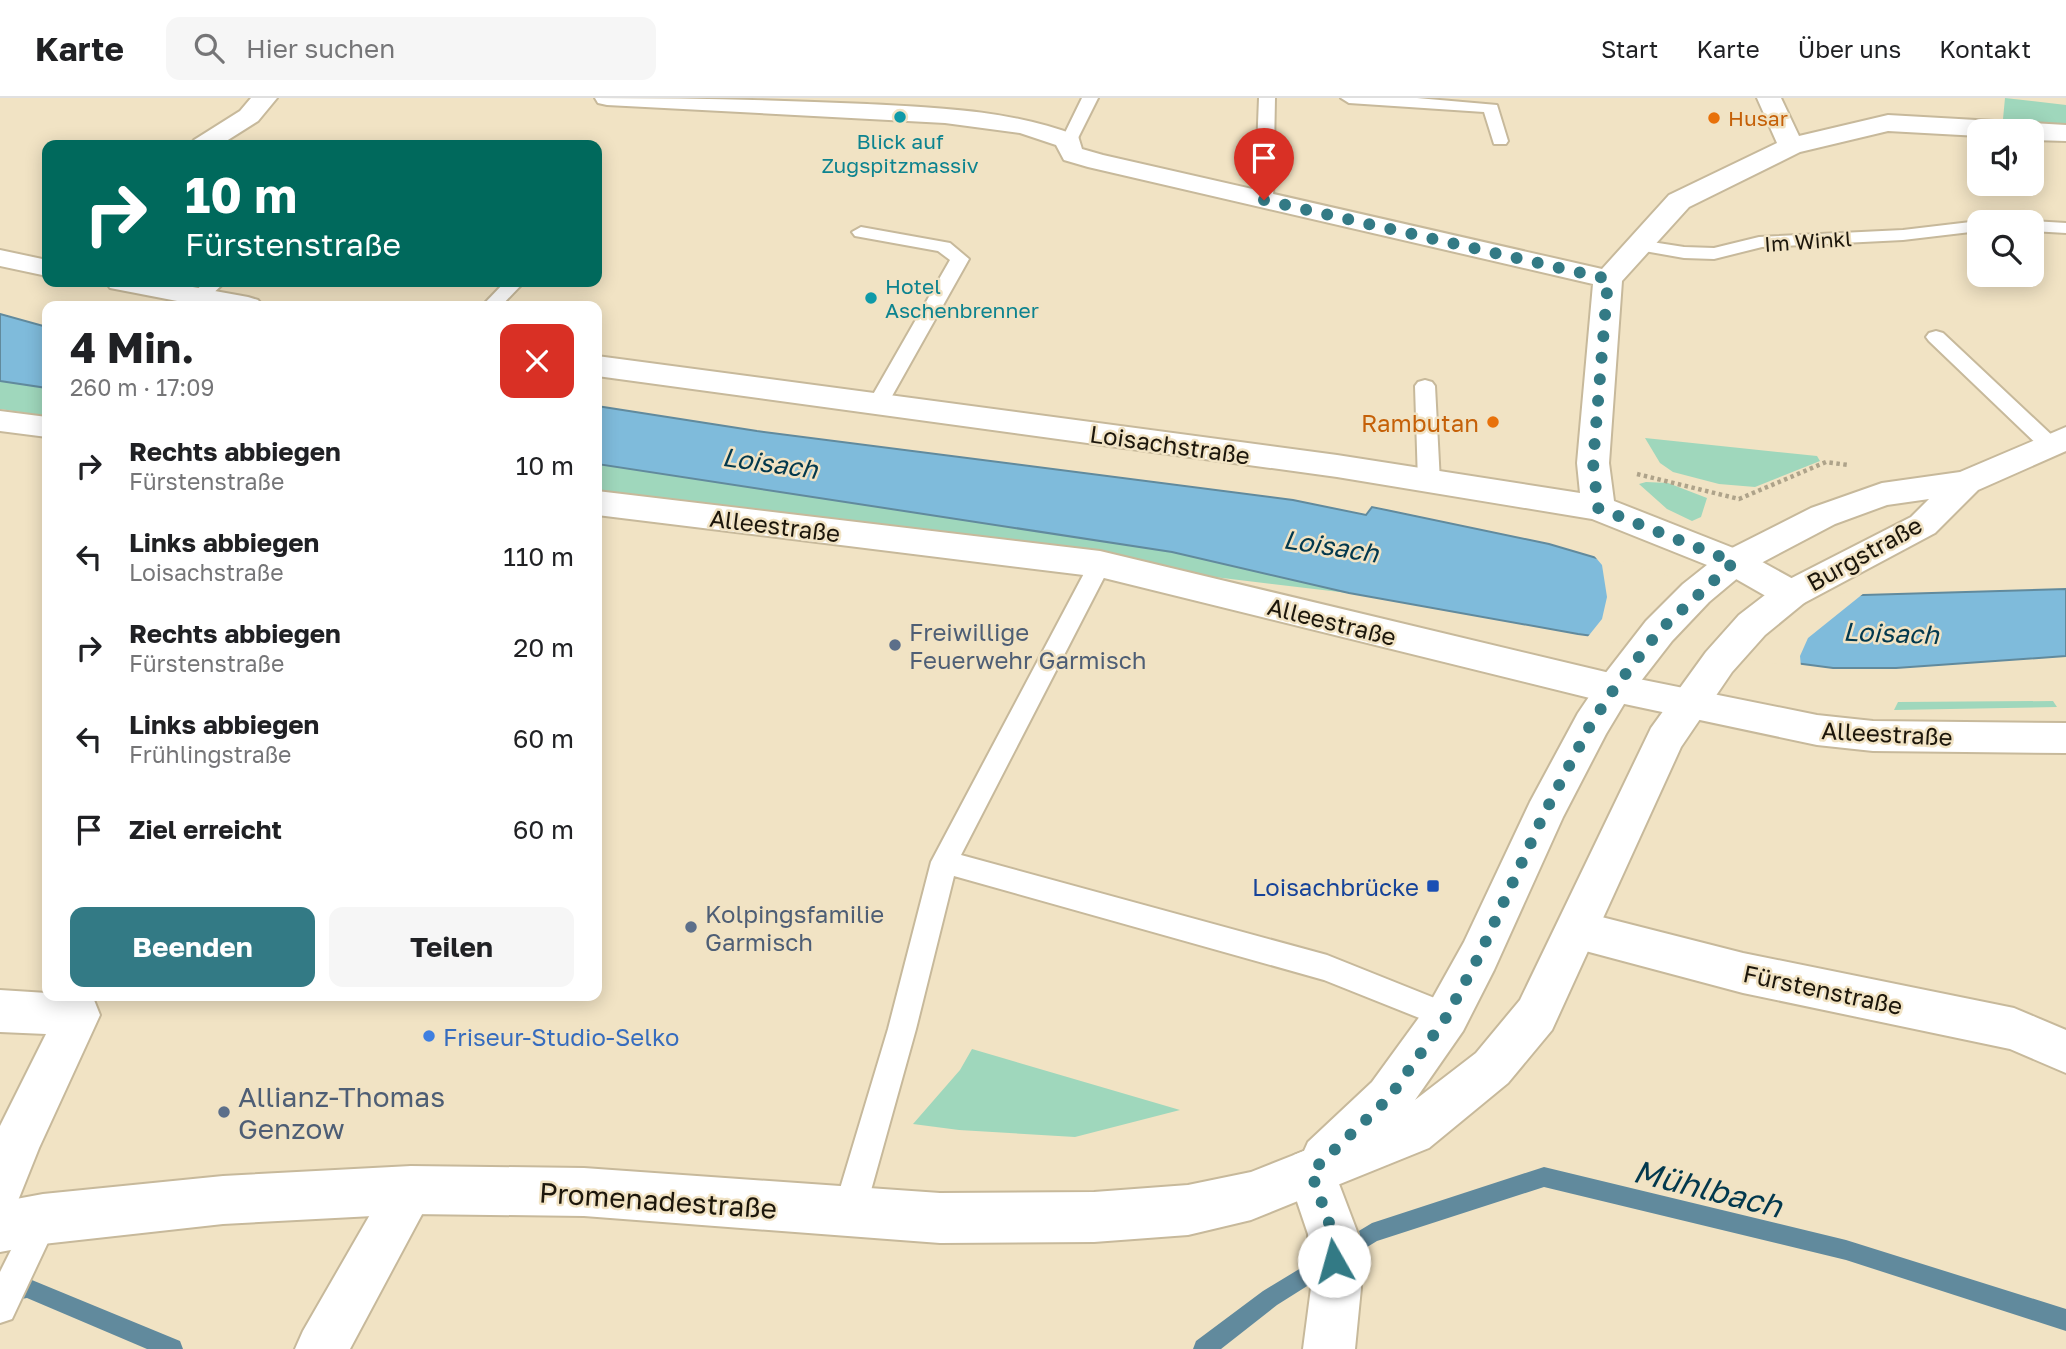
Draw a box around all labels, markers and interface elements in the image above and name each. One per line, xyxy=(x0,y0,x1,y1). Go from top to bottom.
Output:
search box xyxy=(166,17,656,80)
text: Karte xyxy=(35,29,124,68)
icon: search xyxy=(190,29,228,67)
text: Hier suchen xyxy=(246,33,395,64)
text: Start xyxy=(1601,34,1658,63)
text: Karte xyxy=(1696,34,1760,63)
text: Über uns xyxy=(1798,34,1901,63)
text: Kontakt xyxy=(1939,34,2031,63)
place label: Husar xyxy=(1728,105,1788,131)
marker: Blick auf Zugspitzmassiv xyxy=(892,109,908,125)
marker: Husar xyxy=(1706,110,1722,126)
map controls xyxy=(1967,119,2044,287)
button: sound xyxy=(1967,119,2044,196)
place label: Blick auf Zugspitzmassiv xyxy=(821,128,979,178)
pin xyxy=(1234,128,1294,200)
icon: arrive xyxy=(1245,139,1283,177)
text: 10 m xyxy=(185,165,297,224)
icon: right xyxy=(70,168,161,259)
button: search xyxy=(1967,210,2044,287)
text: Fürstenstraße xyxy=(185,225,401,263)
street label: Im Winkl xyxy=(1763,225,1853,257)
place label: Hotel Aschenbrenner xyxy=(885,273,1039,323)
marker: Hotel Aschenbrenner xyxy=(863,290,879,306)
text: 4 Min. xyxy=(70,322,195,372)
button: close xyxy=(500,324,574,398)
text: 260 m · 17:09 xyxy=(70,373,214,401)
place label: Rambutan xyxy=(1361,408,1479,437)
marker: Rambutan xyxy=(1485,414,1501,430)
street label: Loisachstraße xyxy=(1088,418,1252,470)
text: Rechts abbiegen xyxy=(129,436,341,467)
water label: Loisach xyxy=(720,441,821,485)
icon: right xyxy=(70,447,108,485)
text: 10 m xyxy=(516,450,574,481)
text: Fürstenstraße xyxy=(129,467,284,495)
street label: Alleestraße xyxy=(708,503,842,547)
street label: Burgstraße xyxy=(1801,509,1927,597)
water label: Loisach xyxy=(1281,523,1382,569)
text: Links abbiegen xyxy=(129,527,319,558)
icon: left xyxy=(70,538,108,576)
text: 110 m xyxy=(503,541,574,572)
text: Loisachstraße xyxy=(129,558,284,586)
street label: Alleestraße xyxy=(1265,591,1399,651)
water label: Loisach xyxy=(1843,616,1940,650)
place label: Freiwillige Feuerwehr Garmisch xyxy=(909,617,1147,674)
text: Rechts abbiegen xyxy=(129,618,341,649)
icon: right xyxy=(70,629,108,667)
text: 20 m xyxy=(513,632,574,663)
marker: Freiwillige Feuerwehr Garmisch xyxy=(887,637,903,653)
text: Fürstenstraße xyxy=(129,649,284,677)
text: Links abbiegen xyxy=(129,709,319,740)
street label: Alleestraße xyxy=(1821,715,1953,751)
icon: left xyxy=(70,720,108,758)
text: 60 m xyxy=(513,723,574,754)
text: Frühlingstraße xyxy=(129,740,291,768)
icon: arrive xyxy=(70,811,108,849)
text: Ziel erreicht xyxy=(129,814,282,845)
text: 60 m xyxy=(513,814,574,845)
place label: Loisachbrücke xyxy=(1252,872,1419,901)
marker: Loisachbrücke xyxy=(1425,878,1441,894)
place label: Kolpingsfamilie Garmisch xyxy=(705,899,884,956)
button: Beenden xyxy=(70,907,315,987)
button: Teilen xyxy=(329,907,574,987)
marker: Kolpingsfamilie Garmisch xyxy=(683,919,699,935)
street label: Fürstenstraße xyxy=(1741,958,1905,1020)
place label: Friseur-Studio-Selko xyxy=(443,1022,679,1051)
marker: Friseur-Studio-Selko xyxy=(421,1028,437,1044)
place label: Allianz-Thomas Genzow xyxy=(238,1080,445,1145)
marker: Allianz-Thomas Genzow xyxy=(216,1104,232,1120)
water label: Mühlbach xyxy=(1630,1151,1787,1225)
street label: Promenadestraße xyxy=(538,1175,778,1225)
position arrow xyxy=(1297,1224,1371,1298)

